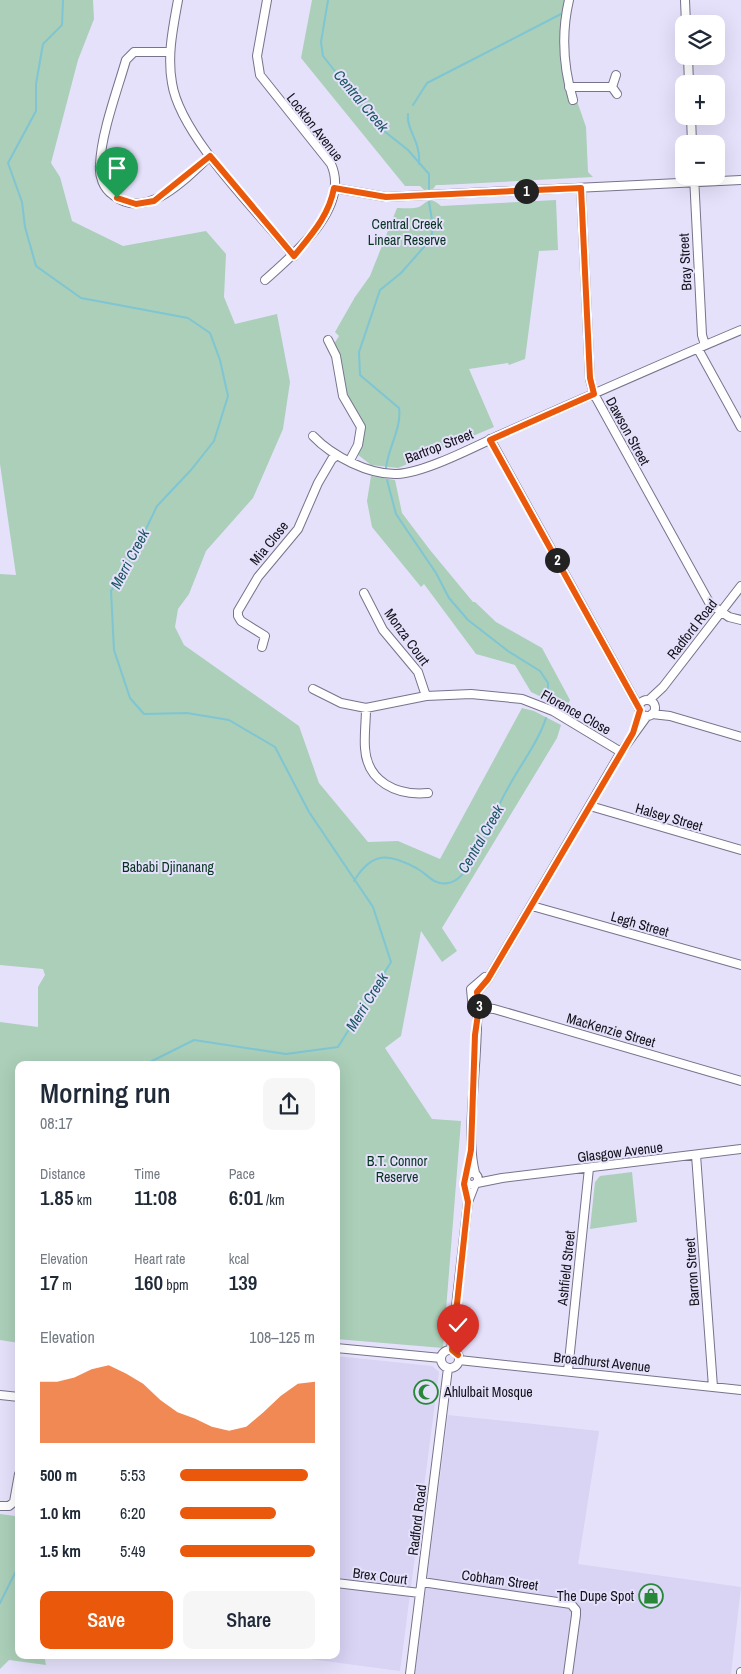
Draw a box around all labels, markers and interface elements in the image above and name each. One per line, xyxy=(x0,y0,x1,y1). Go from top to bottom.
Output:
map controls xyxy=(675,15,725,185)
button: layers xyxy=(675,15,725,65)
water label: Central Creek xyxy=(329,65,394,137)
button: + xyxy=(675,75,725,125)
street label: Lockton Avenue xyxy=(283,89,347,165)
button: − xyxy=(675,135,725,185)
pin xyxy=(96,147,138,198)
icon: arrive xyxy=(103,154,131,182)
pin: 1 xyxy=(514,178,538,204)
text: 1 xyxy=(523,182,530,200)
park label: Central Creek Linear Reserve xyxy=(368,215,446,249)
street label: Bray Street xyxy=(675,233,695,291)
street label: Dawson Street xyxy=(602,394,654,468)
street label: Bartrop Street xyxy=(402,425,476,467)
street label: Mia Close xyxy=(246,517,292,569)
water label: Merri Creek xyxy=(105,524,154,592)
pin: 2 xyxy=(544,548,570,572)
text: 2 xyxy=(554,551,561,569)
street label: Radford Road xyxy=(663,595,721,663)
street label: Monza Court xyxy=(380,605,434,669)
street label: Florence Close xyxy=(538,685,614,739)
street label: Halsey Street xyxy=(633,799,705,835)
water label: Central Creek xyxy=(453,800,509,877)
park label: Bababi Djinanang xyxy=(122,858,215,876)
street label: Legh Street xyxy=(609,907,671,941)
water label: Merri Creek xyxy=(340,968,393,1035)
pin: 3 xyxy=(466,994,492,1018)
text: 3 xyxy=(476,997,483,1015)
street label: MacKenzie Street xyxy=(565,1009,657,1051)
text: Morning run xyxy=(40,1074,171,1112)
button: share xyxy=(263,1078,315,1130)
text: 08:17 xyxy=(40,1112,73,1134)
street label: Glasgow Avenue xyxy=(576,1138,664,1166)
park label: B.T. Connor Reserve xyxy=(367,1152,427,1186)
text: Distance xyxy=(40,1165,85,1183)
text: Time xyxy=(134,1165,160,1183)
text: Pace xyxy=(229,1165,255,1183)
text: 1.85 xyxy=(40,1183,74,1212)
text: 11:08 xyxy=(134,1183,177,1212)
text: 6:01 xyxy=(229,1183,263,1212)
text: km xyxy=(74,1191,92,1209)
text: /km xyxy=(263,1191,285,1209)
street label: Ashfield Street xyxy=(553,1230,579,1307)
street label: Barron Street xyxy=(681,1237,703,1307)
text: Elevation xyxy=(40,1250,88,1268)
text: Heart rate xyxy=(134,1250,185,1268)
text: kcal xyxy=(229,1250,249,1268)
text: 17 xyxy=(40,1268,59,1297)
text: 160 xyxy=(134,1268,163,1297)
text: 139 xyxy=(229,1268,257,1297)
text: m xyxy=(59,1276,72,1294)
text: bpm xyxy=(163,1276,189,1294)
pin xyxy=(437,1304,479,1355)
icon: check xyxy=(444,1311,472,1339)
text: Elevation xyxy=(40,1326,95,1348)
text: 108–125 m xyxy=(249,1326,315,1348)
street label: Broadhurst Avenue xyxy=(553,1348,651,1376)
mosque icon: Ahlulbait Mosque xyxy=(413,1379,439,1405)
place label: Ahlulbait Mosque xyxy=(443,1383,533,1401)
text: 500 m xyxy=(40,1464,77,1486)
text: 5:53 xyxy=(120,1464,146,1486)
street label: Radford Road xyxy=(404,1483,430,1557)
text: 1.0 km xyxy=(40,1502,81,1524)
text: 6:20 xyxy=(120,1502,146,1524)
text: 1.5 km xyxy=(40,1540,81,1562)
text: 5:49 xyxy=(120,1540,146,1562)
street label: Brex Court xyxy=(352,1564,408,1588)
street label: Cobham Street xyxy=(461,1566,539,1594)
shop icon: The Dupe Spot xyxy=(638,1583,664,1609)
place label: The Dupe Spot xyxy=(557,1587,634,1605)
button: Save xyxy=(40,1591,173,1649)
button: Share xyxy=(183,1591,315,1649)

